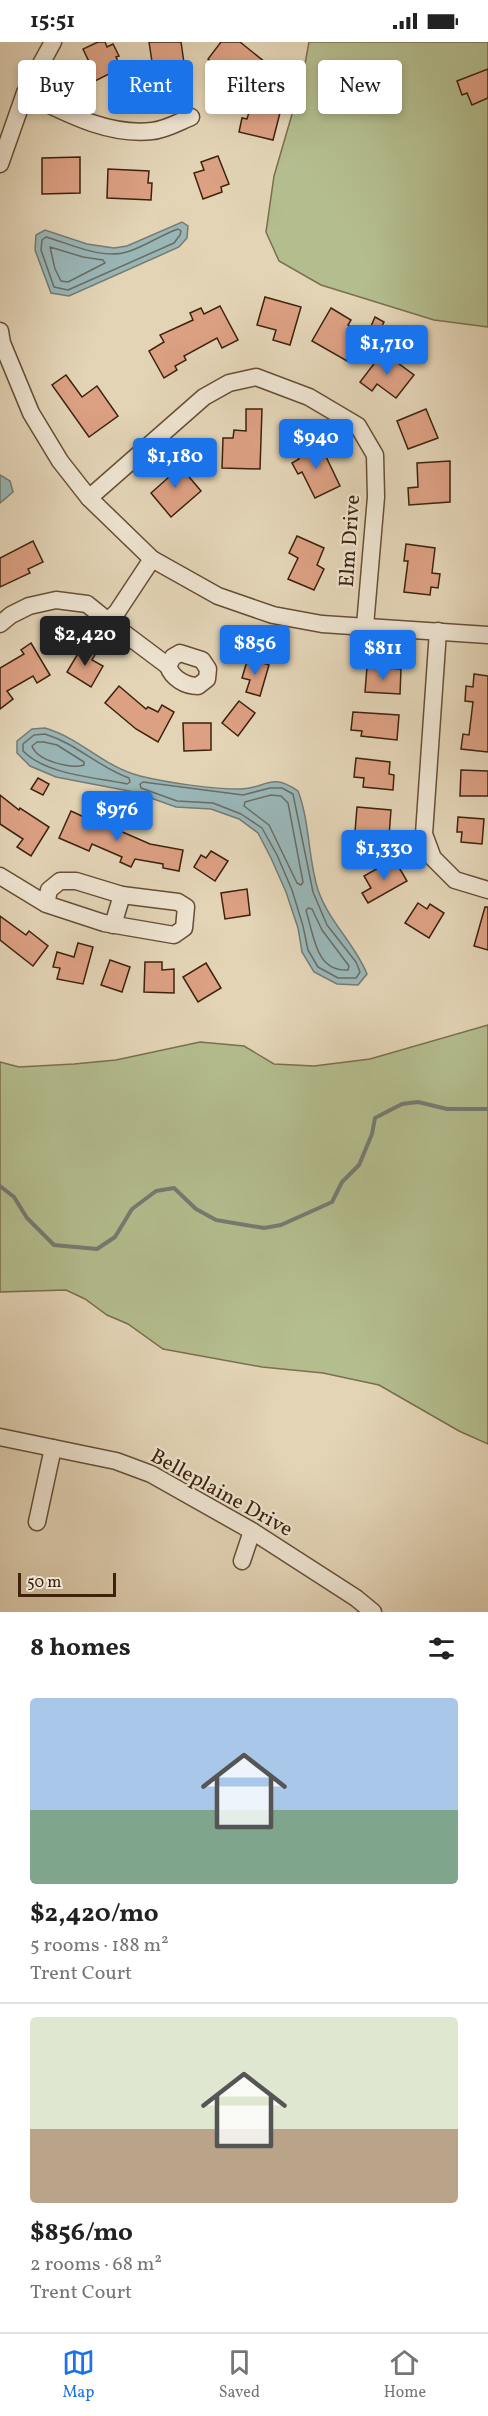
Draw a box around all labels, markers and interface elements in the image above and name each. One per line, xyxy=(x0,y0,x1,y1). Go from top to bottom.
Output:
text: 15:51 xyxy=(30,6,75,37)
chip: Buy xyxy=(18,60,96,114)
chip: Rent xyxy=(108,60,193,114)
chip: Filters xyxy=(205,60,306,114)
chip: New xyxy=(318,60,402,114)
pin: $1,710 xyxy=(338,325,436,376)
text: $1,710 xyxy=(360,330,414,358)
pin: $940 xyxy=(280,419,352,470)
text: $940 xyxy=(293,424,339,452)
pin: $1,180 xyxy=(126,438,224,489)
text: $1,180 xyxy=(147,443,203,471)
street label: Elm Drive xyxy=(333,494,368,588)
pin: $2,420 xyxy=(36,616,134,667)
text: $2,420 xyxy=(54,621,116,649)
pin: $856 xyxy=(219,625,291,676)
text: $856 xyxy=(234,630,276,658)
pin: $811 xyxy=(347,630,419,681)
text: $811 xyxy=(364,635,402,663)
pin: $976 xyxy=(81,791,153,842)
text: $976 xyxy=(96,796,138,824)
pin: $1,330 xyxy=(335,830,433,881)
text: $1,330 xyxy=(356,835,412,863)
street label: Belleplaine Drive xyxy=(145,1442,298,1544)
scale bar xyxy=(18,1570,116,1598)
text: 50 m xyxy=(27,1572,61,1594)
text: 8 homes xyxy=(30,1630,131,1666)
icon: filters xyxy=(425,1632,458,1665)
icon: home xyxy=(190,1737,298,1845)
text: $2,420/mo xyxy=(30,1896,159,1932)
text: 5 rooms · 188 m² xyxy=(30,1932,169,1960)
text: Trent Court xyxy=(30,1960,132,1988)
icon: home xyxy=(190,2056,298,2164)
text: $856/mo xyxy=(30,2215,133,2251)
text: 2 rooms · 68 m² xyxy=(30,2251,162,2279)
text: Trent Court xyxy=(30,2279,132,2307)
tab: Map xyxy=(62,2346,95,2404)
tab: Saved xyxy=(219,2346,260,2404)
tab: Home xyxy=(384,2346,426,2404)

